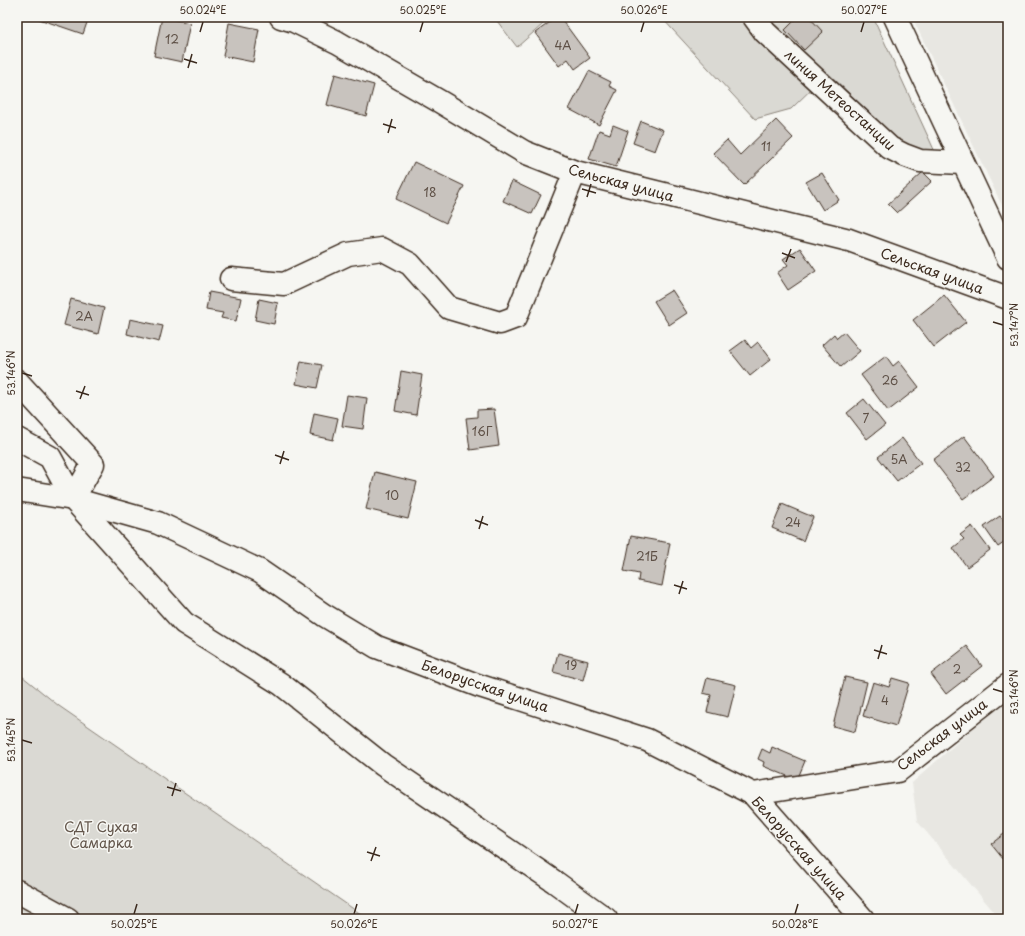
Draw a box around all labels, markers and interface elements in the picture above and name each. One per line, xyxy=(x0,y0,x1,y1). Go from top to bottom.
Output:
text: 50.024°E xyxy=(179,2,227,17)
text: 50.025°E xyxy=(399,2,447,17)
text: 50.026°E xyxy=(620,2,668,17)
text: 50.027°E xyxy=(841,2,887,17)
house number: 12 xyxy=(165,30,179,48)
house number: 4А xyxy=(554,36,572,54)
street label: линия Метеостанции xyxy=(780,43,900,155)
house number: 11 xyxy=(761,137,771,155)
street label: Сельская улица xyxy=(566,158,677,207)
house number: 18 xyxy=(424,183,436,201)
street label: Сельская улица xyxy=(878,242,987,299)
text: 53.147°N xyxy=(1006,303,1021,347)
house number: 2А xyxy=(75,307,93,325)
text: 53.146°N xyxy=(3,350,18,396)
house number: 26 xyxy=(882,371,898,389)
house number: 7 xyxy=(863,409,870,427)
house number: 16Г xyxy=(472,422,493,440)
house number: 5А xyxy=(891,450,907,468)
house number: 32 xyxy=(955,458,971,476)
house number: 10 xyxy=(385,486,399,504)
house number: 24 xyxy=(785,513,801,531)
house number: 21Б xyxy=(636,547,658,565)
street label: Белорусская улица xyxy=(419,654,552,717)
house number: 19 xyxy=(565,656,577,674)
house number: 2 xyxy=(953,660,961,678)
text: 53.146°N xyxy=(1006,669,1021,715)
house number: 4 xyxy=(881,691,889,709)
street label: Сельская улица xyxy=(892,693,992,776)
text: 53.145°N xyxy=(3,717,18,762)
street label: Белорусская улица xyxy=(747,791,852,904)
park label: СДТ Сухая Самарка xyxy=(64,816,138,853)
text: 50.025°E xyxy=(110,916,158,931)
text: 50.026°E xyxy=(330,916,378,931)
text: 50.027°E xyxy=(552,916,598,931)
text: 50.028°E xyxy=(771,916,819,931)

